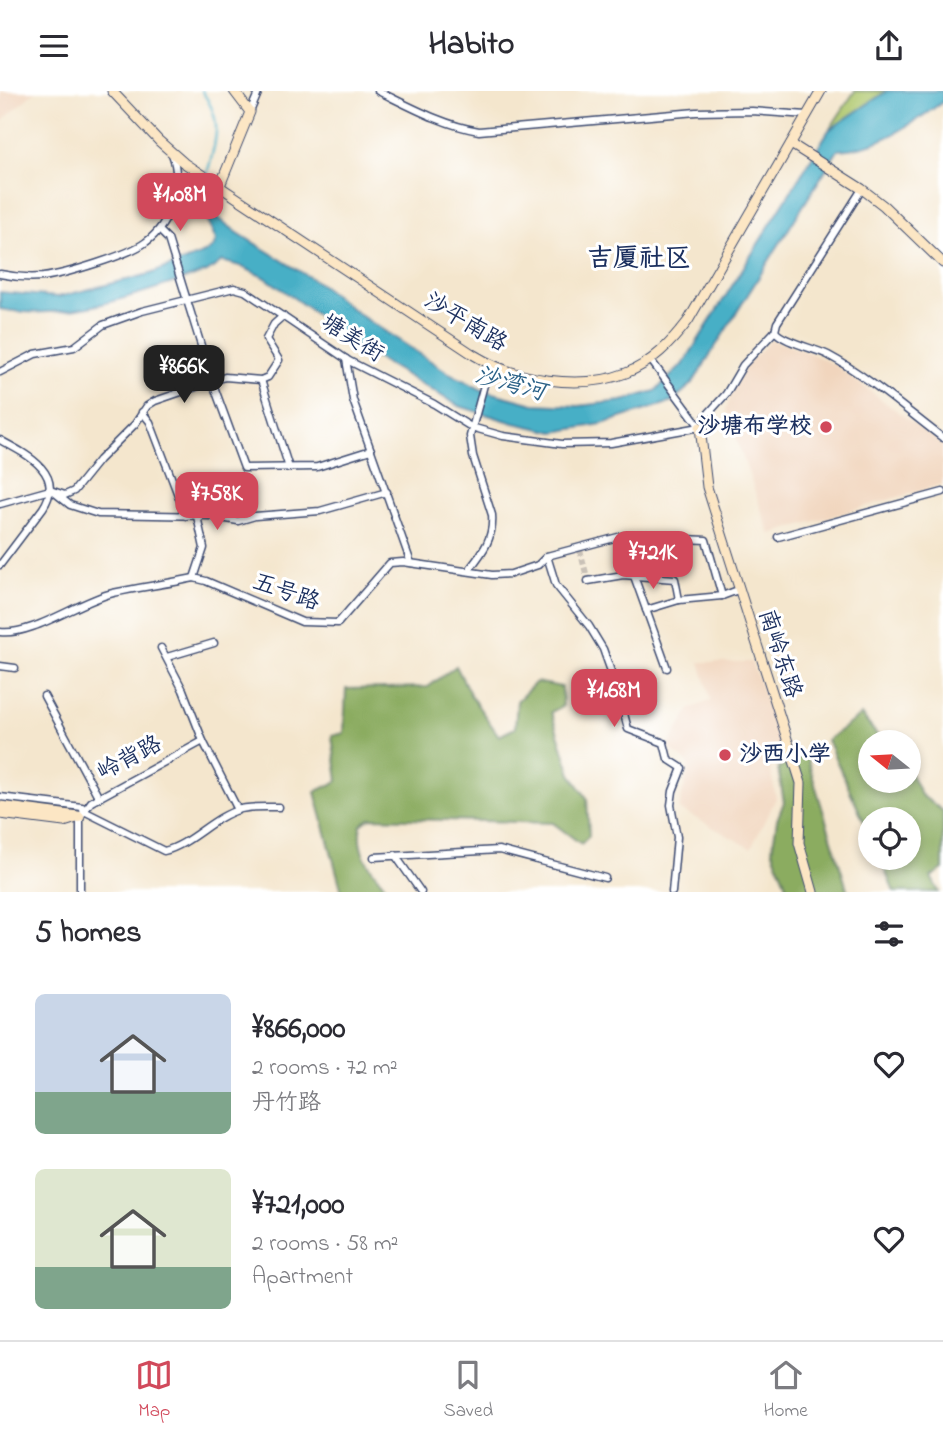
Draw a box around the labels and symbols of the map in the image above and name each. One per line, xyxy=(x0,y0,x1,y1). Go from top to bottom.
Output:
pin: ¥1.08M xyxy=(123,173,237,233)
district label: 吉厦社区 xyxy=(587,241,691,279)
street label: 沙平南路 xyxy=(417,285,513,361)
street label: 塘美街 xyxy=(314,307,390,371)
pin: ¥866K xyxy=(135,345,233,405)
water label: 沙湾河 xyxy=(471,359,553,412)
place label: 沙塘布学校 xyxy=(697,411,812,444)
marker: 沙塘布学校 xyxy=(818,419,834,435)
pin: ¥758K xyxy=(168,473,266,532)
pin: ¥721K xyxy=(604,531,702,591)
street label: 五号路 xyxy=(248,566,324,620)
street label: 南岭东路 xyxy=(749,605,809,703)
pin: ¥1.68M xyxy=(557,669,671,729)
street label: 岭背路 xyxy=(92,728,168,790)
north arrow xyxy=(858,730,920,793)
place label: 沙西小学 xyxy=(739,739,831,772)
marker: 沙西小学 xyxy=(717,747,733,763)

